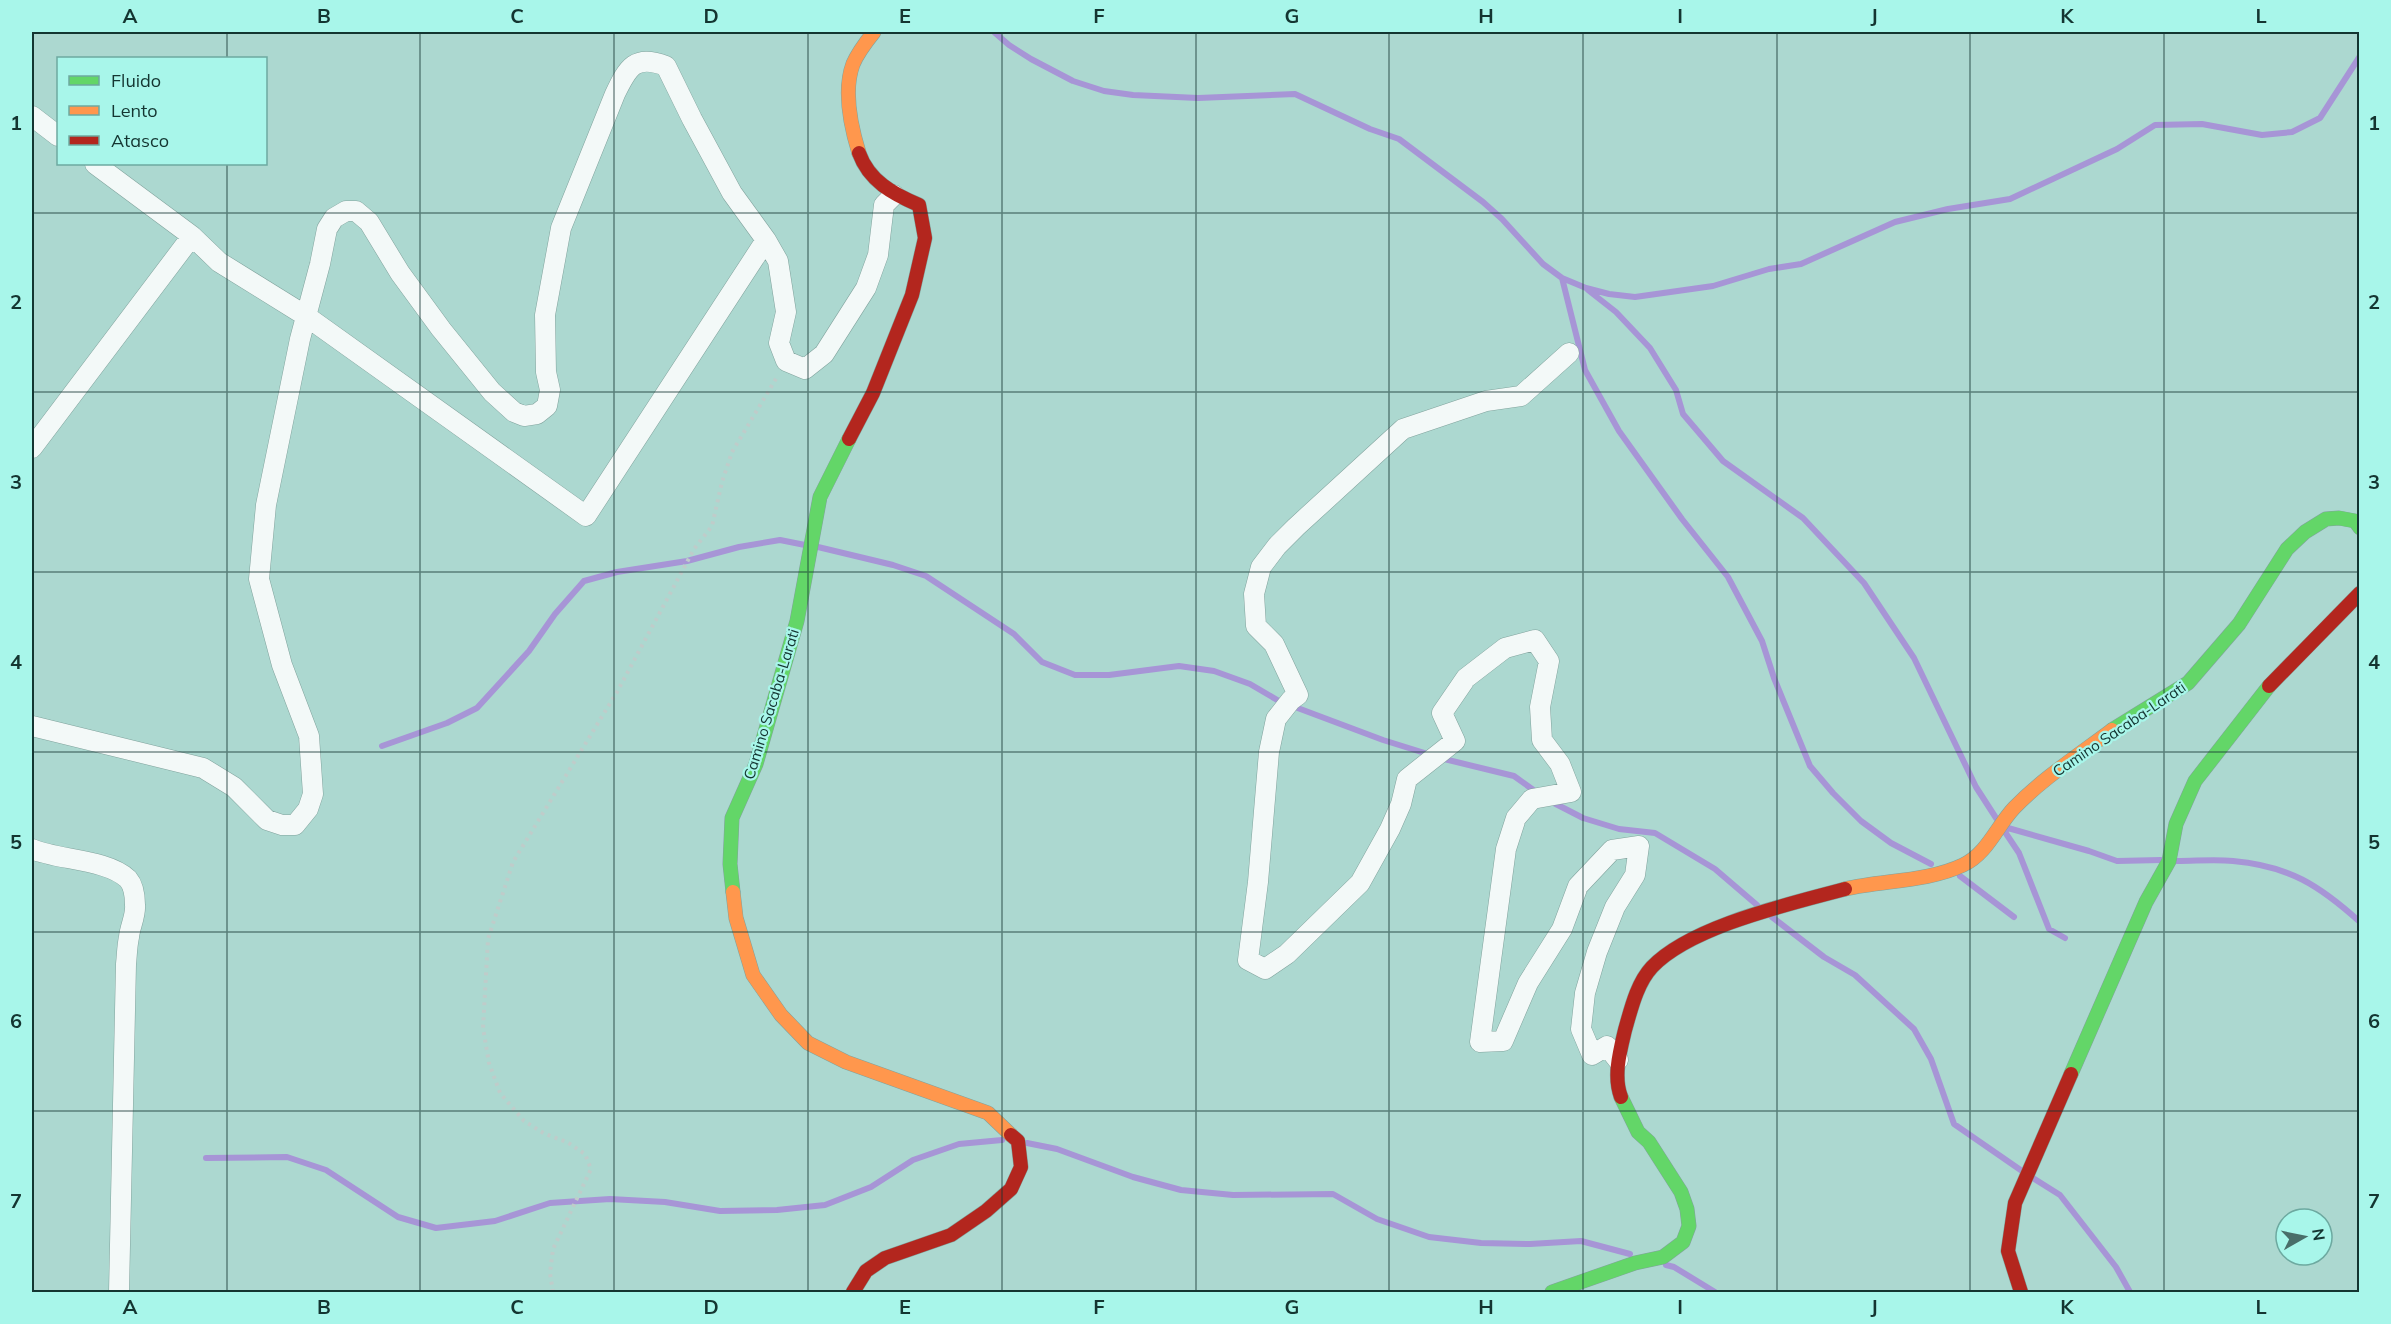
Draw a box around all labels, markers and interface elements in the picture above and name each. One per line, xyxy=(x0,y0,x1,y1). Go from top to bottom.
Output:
text: A xyxy=(123,3,138,28)
text: B xyxy=(317,3,331,28)
text: C xyxy=(510,3,524,28)
text: D xyxy=(703,3,719,28)
text: E xyxy=(899,3,911,28)
text: F xyxy=(1093,3,1105,28)
text: G xyxy=(1285,3,1299,28)
text: H xyxy=(1478,3,1494,28)
text: I xyxy=(1677,3,1683,28)
text: J xyxy=(1870,3,1878,28)
text: K xyxy=(2060,3,2074,28)
text: L xyxy=(2255,3,2267,28)
legend xyxy=(57,57,267,165)
text: Fluido xyxy=(111,69,161,92)
text: Lento xyxy=(111,99,158,122)
text: 1 xyxy=(10,110,22,135)
text: 1 xyxy=(2368,110,2380,135)
text: Atasco xyxy=(111,129,169,152)
text: 2 xyxy=(10,289,22,314)
text: 2 xyxy=(2368,289,2380,314)
text: 3 xyxy=(10,469,22,494)
text: 3 xyxy=(2368,469,2380,494)
street label: Camino Sacaba-Larati xyxy=(739,626,803,782)
text: 4 xyxy=(10,649,22,674)
text: 4 xyxy=(2368,649,2380,674)
street label: Camino Sacaba-Larati xyxy=(2049,677,2189,781)
text: 5 xyxy=(10,829,22,854)
text: 5 xyxy=(2368,829,2380,854)
text: 6 xyxy=(10,1008,22,1033)
text: 6 xyxy=(2368,1008,2380,1033)
text: 7 xyxy=(10,1188,22,1213)
text: 7 xyxy=(2368,1188,2380,1213)
north arrow xyxy=(2274,1207,2334,1267)
text: N xyxy=(2308,1227,2330,1242)
text: A xyxy=(123,1294,138,1319)
text: B xyxy=(317,1294,331,1319)
text: C xyxy=(510,1294,524,1319)
text: D xyxy=(703,1294,719,1319)
text: E xyxy=(899,1294,911,1319)
text: F xyxy=(1093,1294,1105,1319)
text: G xyxy=(1285,1294,1299,1319)
text: H xyxy=(1478,1294,1494,1319)
text: I xyxy=(1677,1294,1683,1319)
text: J xyxy=(1870,1294,1878,1319)
text: K xyxy=(2060,1294,2074,1319)
text: L xyxy=(2255,1294,2267,1319)

